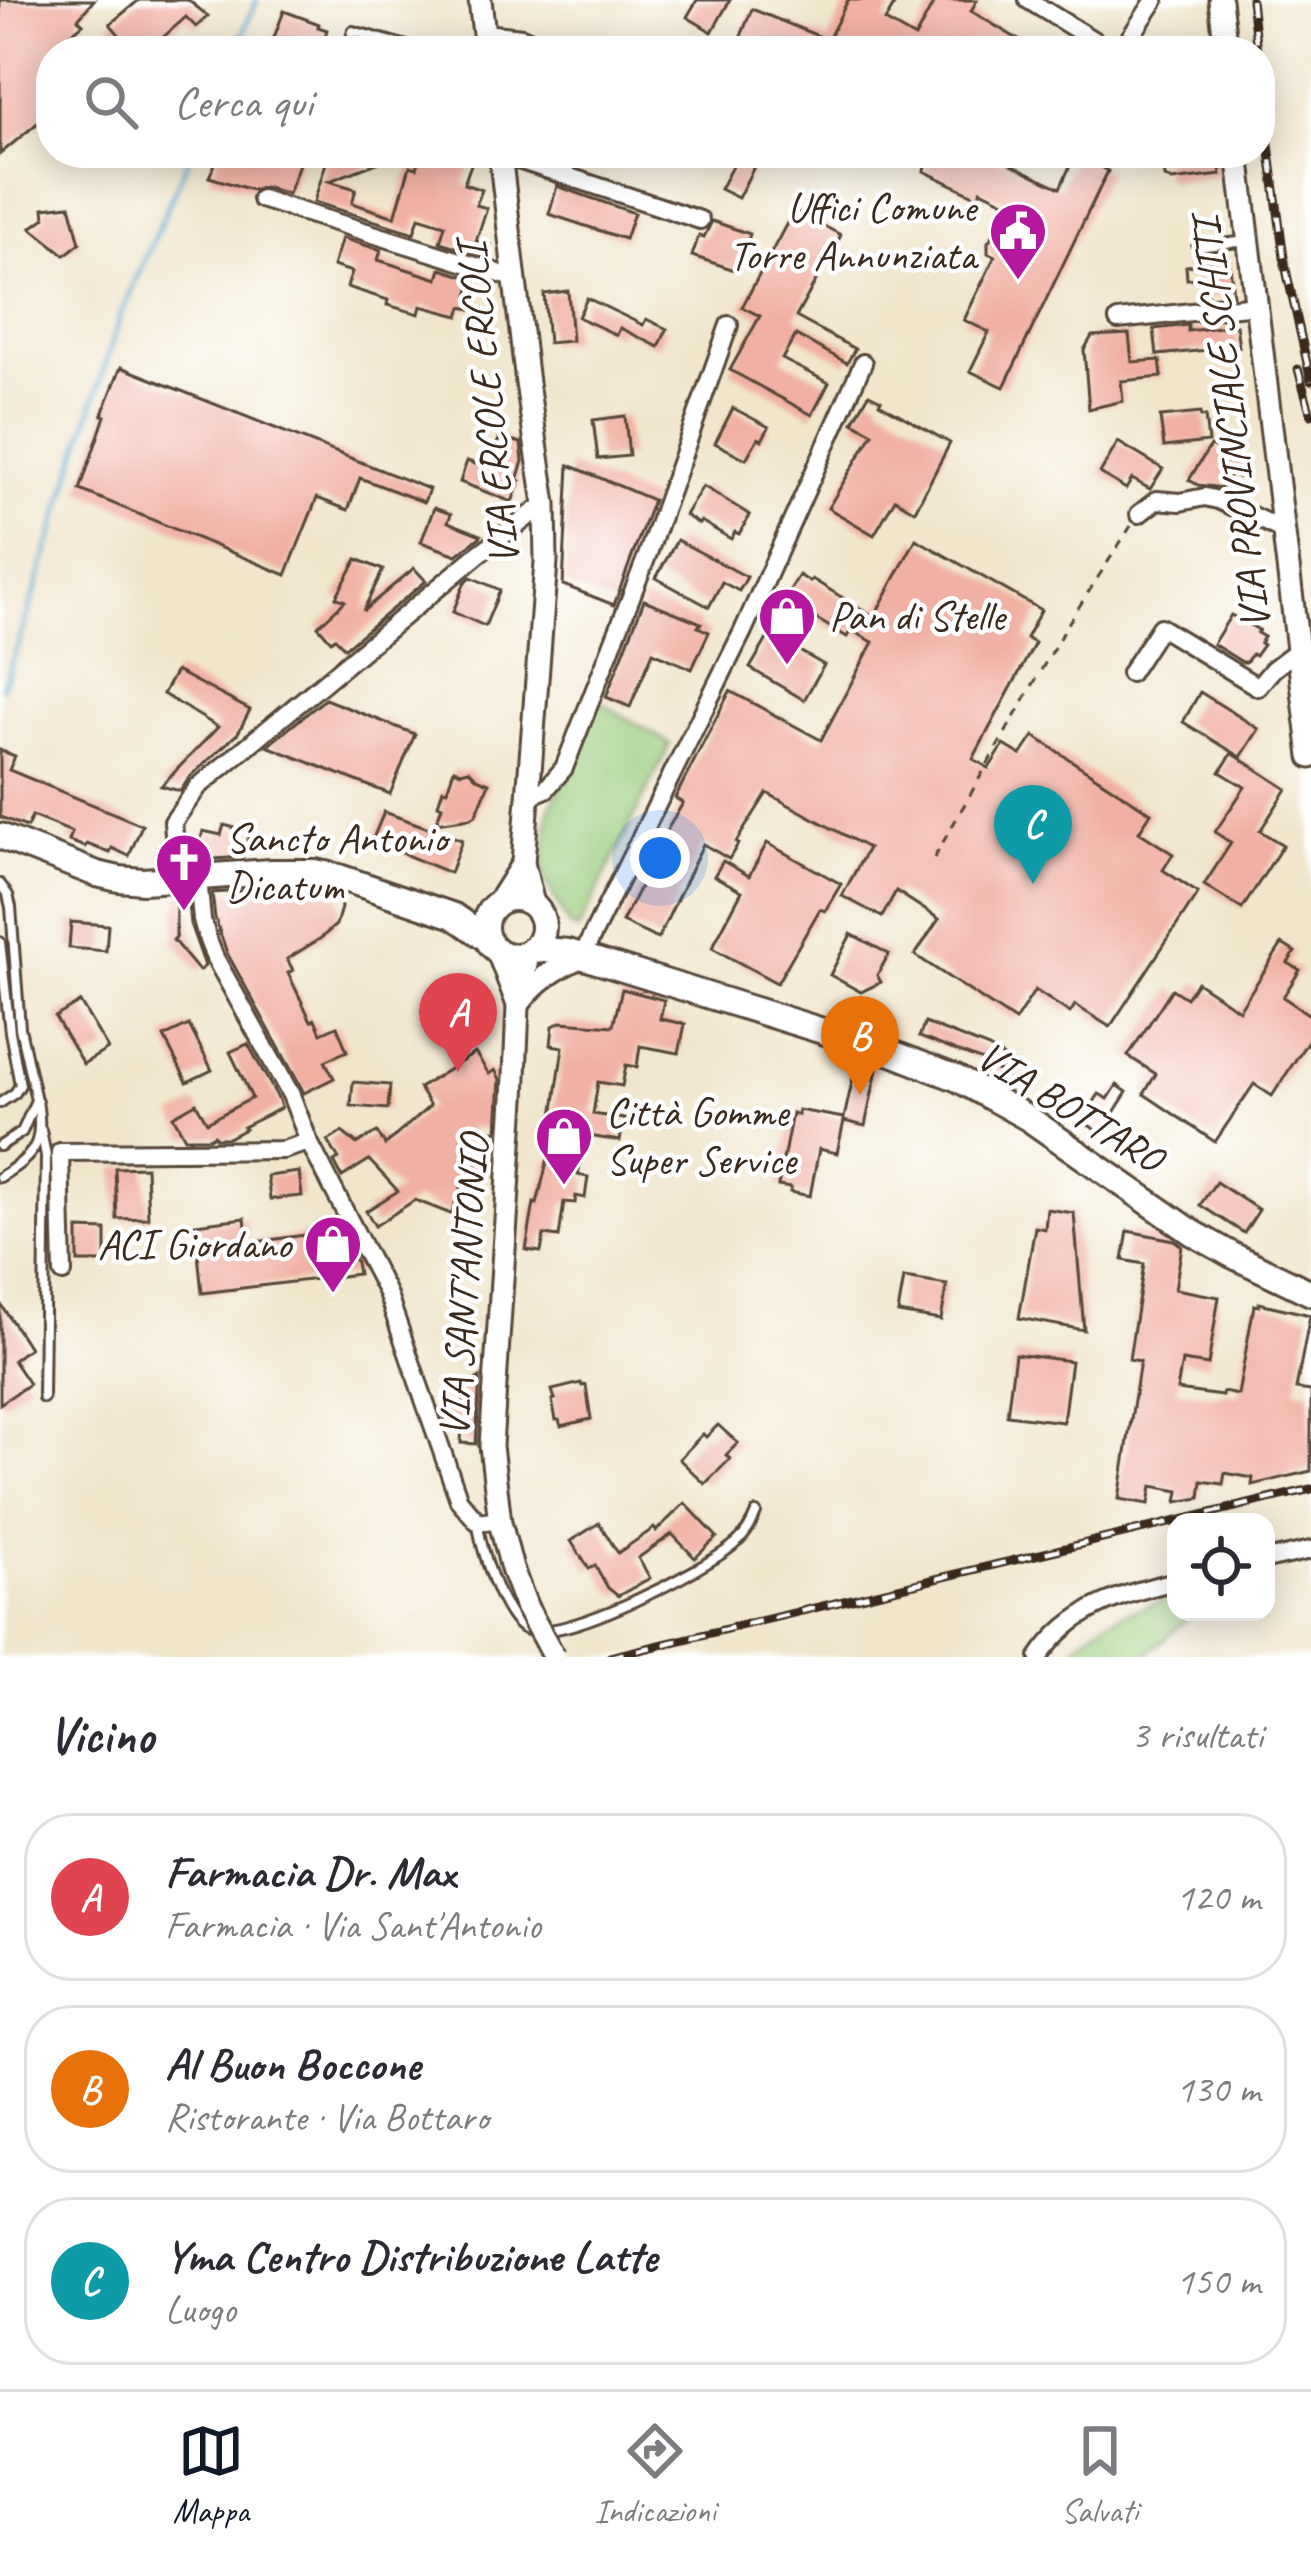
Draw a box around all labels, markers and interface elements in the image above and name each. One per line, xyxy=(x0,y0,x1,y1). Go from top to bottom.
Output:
search box xyxy=(36,36,1275,168)
icon: search xyxy=(78,69,144,135)
text: Cerca qui xyxy=(174,74,313,131)
place label: Uffici Comune Torre Annunziata xyxy=(729,181,980,282)
public building icon: Uffici Comune Torre Annunziata xyxy=(987,200,1049,282)
street label: VIA PROVINCIALE SCHITI xyxy=(1179,207,1283,632)
street label: VIA ERCOLE ERCOLI xyxy=(444,232,531,568)
shop icon: Pan di Stelle xyxy=(756,585,818,667)
place label: Pan di Stelle xyxy=(829,590,1008,643)
pin: C xyxy=(994,785,1072,884)
place label: Sancto Antonio Dicatum xyxy=(226,812,451,913)
your location xyxy=(630,828,690,888)
church icon: Sancto Antonio Dicatum xyxy=(153,831,215,913)
pin: A xyxy=(419,973,497,1072)
pin: B xyxy=(821,996,899,1095)
street label: VIA BOTTARO xyxy=(967,1029,1176,1187)
place label: Città Gomme Super Service xyxy=(606,1086,798,1187)
shop icon: Città Gomme Super Service xyxy=(533,1105,595,1187)
street label: VIA SANT'ANTONIO xyxy=(427,1129,501,1439)
shop icon: ACI Giordano xyxy=(302,1213,364,1295)
place label: ACI Giordano xyxy=(98,1218,293,1271)
map controls xyxy=(1167,1513,1275,1621)
button: locate xyxy=(1167,1513,1275,1621)
text: Vicino xyxy=(48,1703,153,1767)
text: 3 risultati xyxy=(1131,1711,1263,1760)
text: Farmacia Dr. Max xyxy=(165,1844,455,1901)
text: A xyxy=(80,1873,100,1922)
text: 120 m xyxy=(1176,1873,1260,1922)
text: Farmacia · Via Sant'Antonio xyxy=(165,1901,541,1950)
text: Al Buon Boccone xyxy=(165,2036,420,2093)
text: B xyxy=(80,2065,100,2114)
text: 130 m xyxy=(1176,2065,1260,2114)
text: Ristorante · Via Bottaro xyxy=(165,2093,488,2142)
text: Yma Centro Distribuzione Latte xyxy=(165,2228,657,2285)
text: C xyxy=(81,2257,99,2306)
text: 150 m xyxy=(1176,2257,1260,2306)
text: Luogo xyxy=(165,2285,236,2334)
tab: Mappa xyxy=(173,2418,249,2532)
tab: Indicazioni xyxy=(594,2418,716,2532)
tab: Salvati xyxy=(1061,2418,1138,2532)

